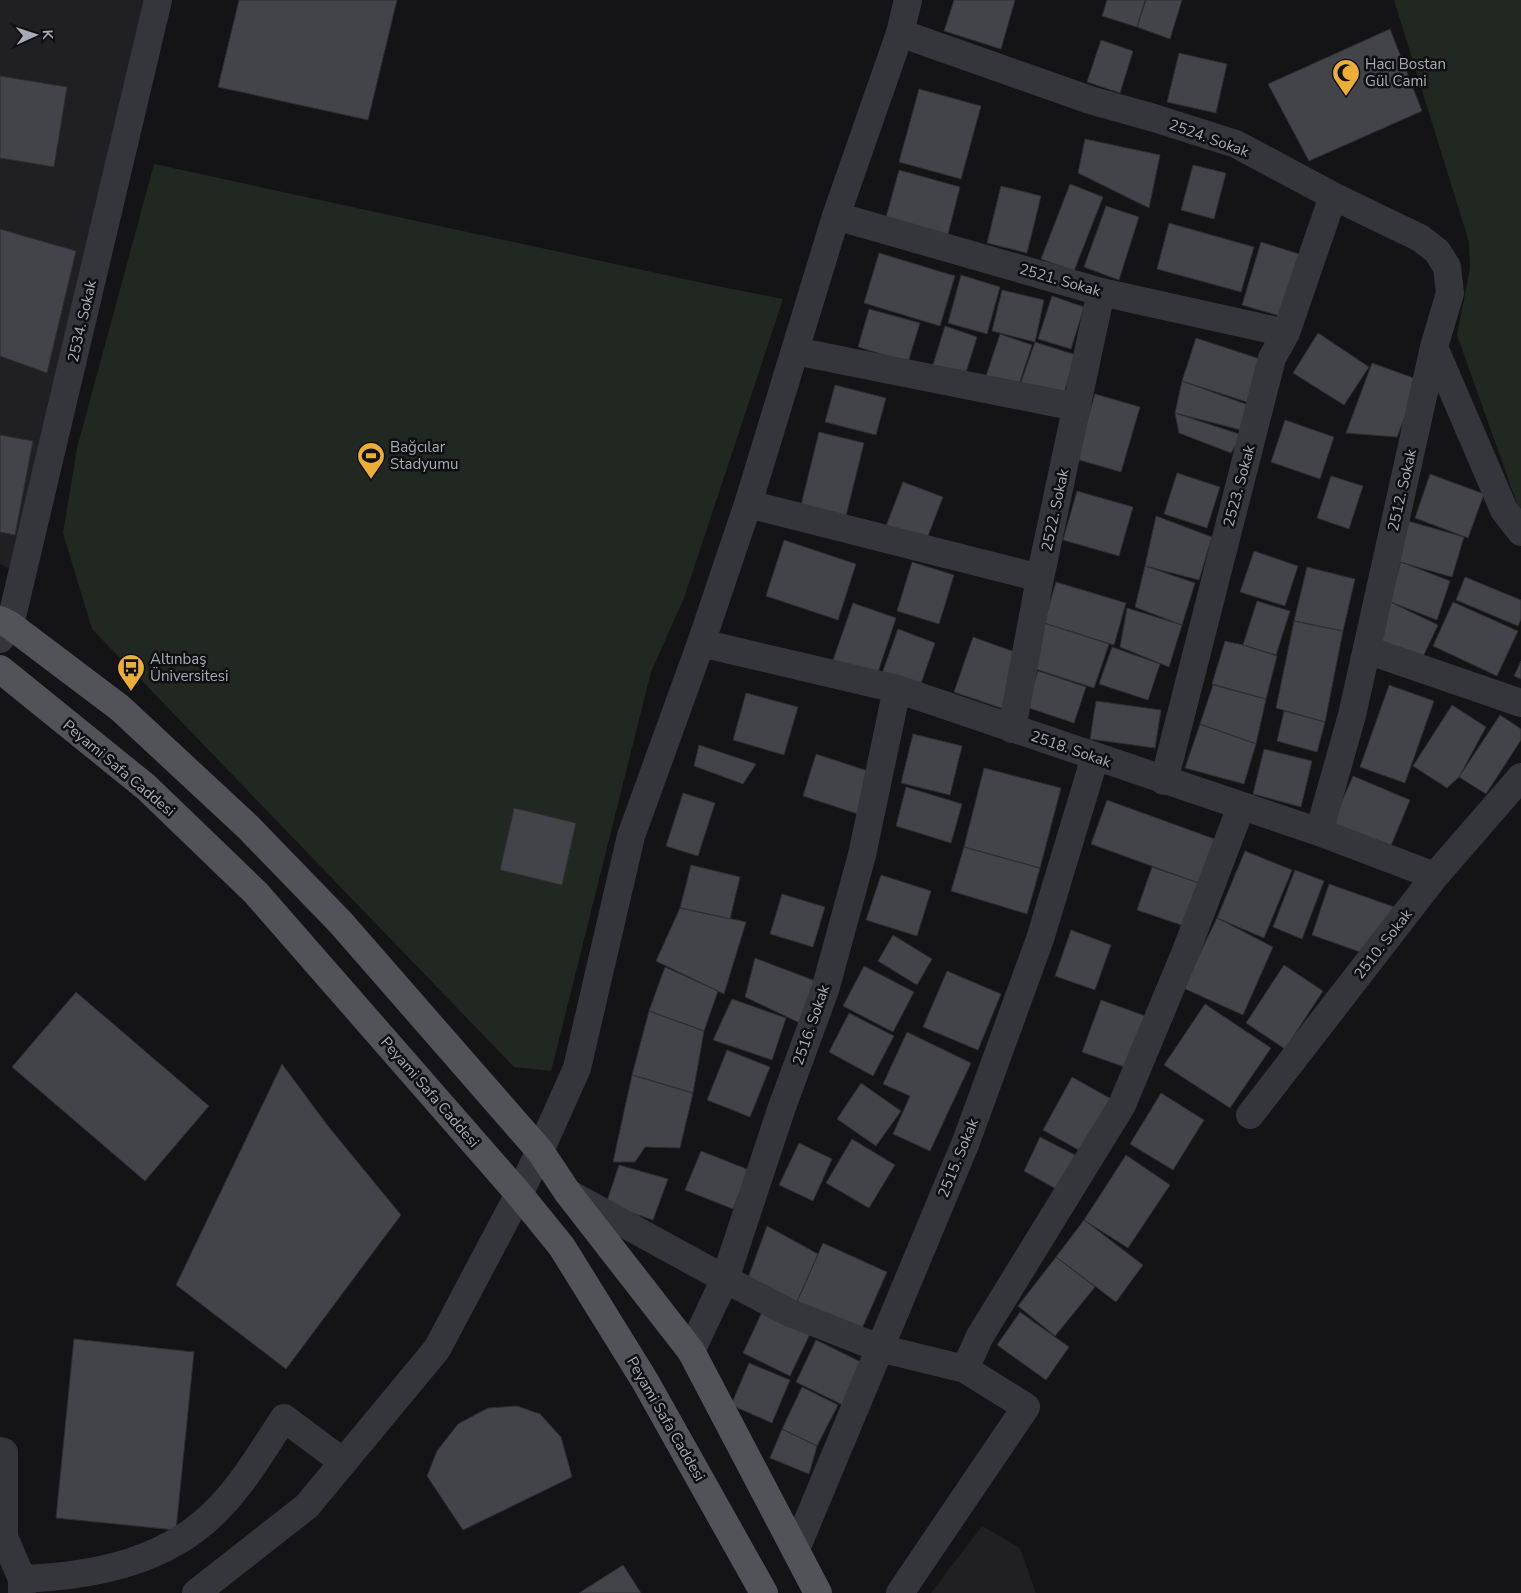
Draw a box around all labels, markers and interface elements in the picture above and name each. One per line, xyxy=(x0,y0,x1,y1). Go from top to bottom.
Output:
north arrow xyxy=(10,10,60,60)
text: K xyxy=(38,29,57,40)
place label: Hacı Bostan Gül Cami xyxy=(1365,54,1446,91)
mosque icon: Hacı Bostan Gül Cami xyxy=(1331,58,1361,97)
street label: 2524. Sokak xyxy=(1166,114,1252,162)
street label: 2521. Sokak xyxy=(1017,259,1103,301)
street label: 2534. Sokak xyxy=(63,277,101,364)
place label: Bağcılar Stadyumu xyxy=(390,437,459,474)
sports icon: Bağcılar Stadyumu xyxy=(356,441,386,480)
street label: 2523. Sokak xyxy=(1219,442,1260,529)
street label: 2512. Sokak xyxy=(1383,446,1421,533)
street label: 2522. Sokak xyxy=(1037,466,1074,553)
place label: Altınbaş Üniversitesi xyxy=(150,649,228,686)
bus stop icon: Altınbaş Üniversitesi xyxy=(116,653,146,692)
street label: Peyami Safa Caddesi xyxy=(59,715,179,821)
street label: 2518. Sokak xyxy=(1028,726,1114,772)
street label: 2510. Sokak xyxy=(1349,904,1417,983)
street label: 2516. Sokak xyxy=(788,982,834,1068)
street label: Peyami Safa Caddesi xyxy=(376,1032,484,1152)
street label: 2515. Sokak xyxy=(933,1115,983,1201)
street label: Peyami Safa Caddesi xyxy=(622,1353,710,1485)

